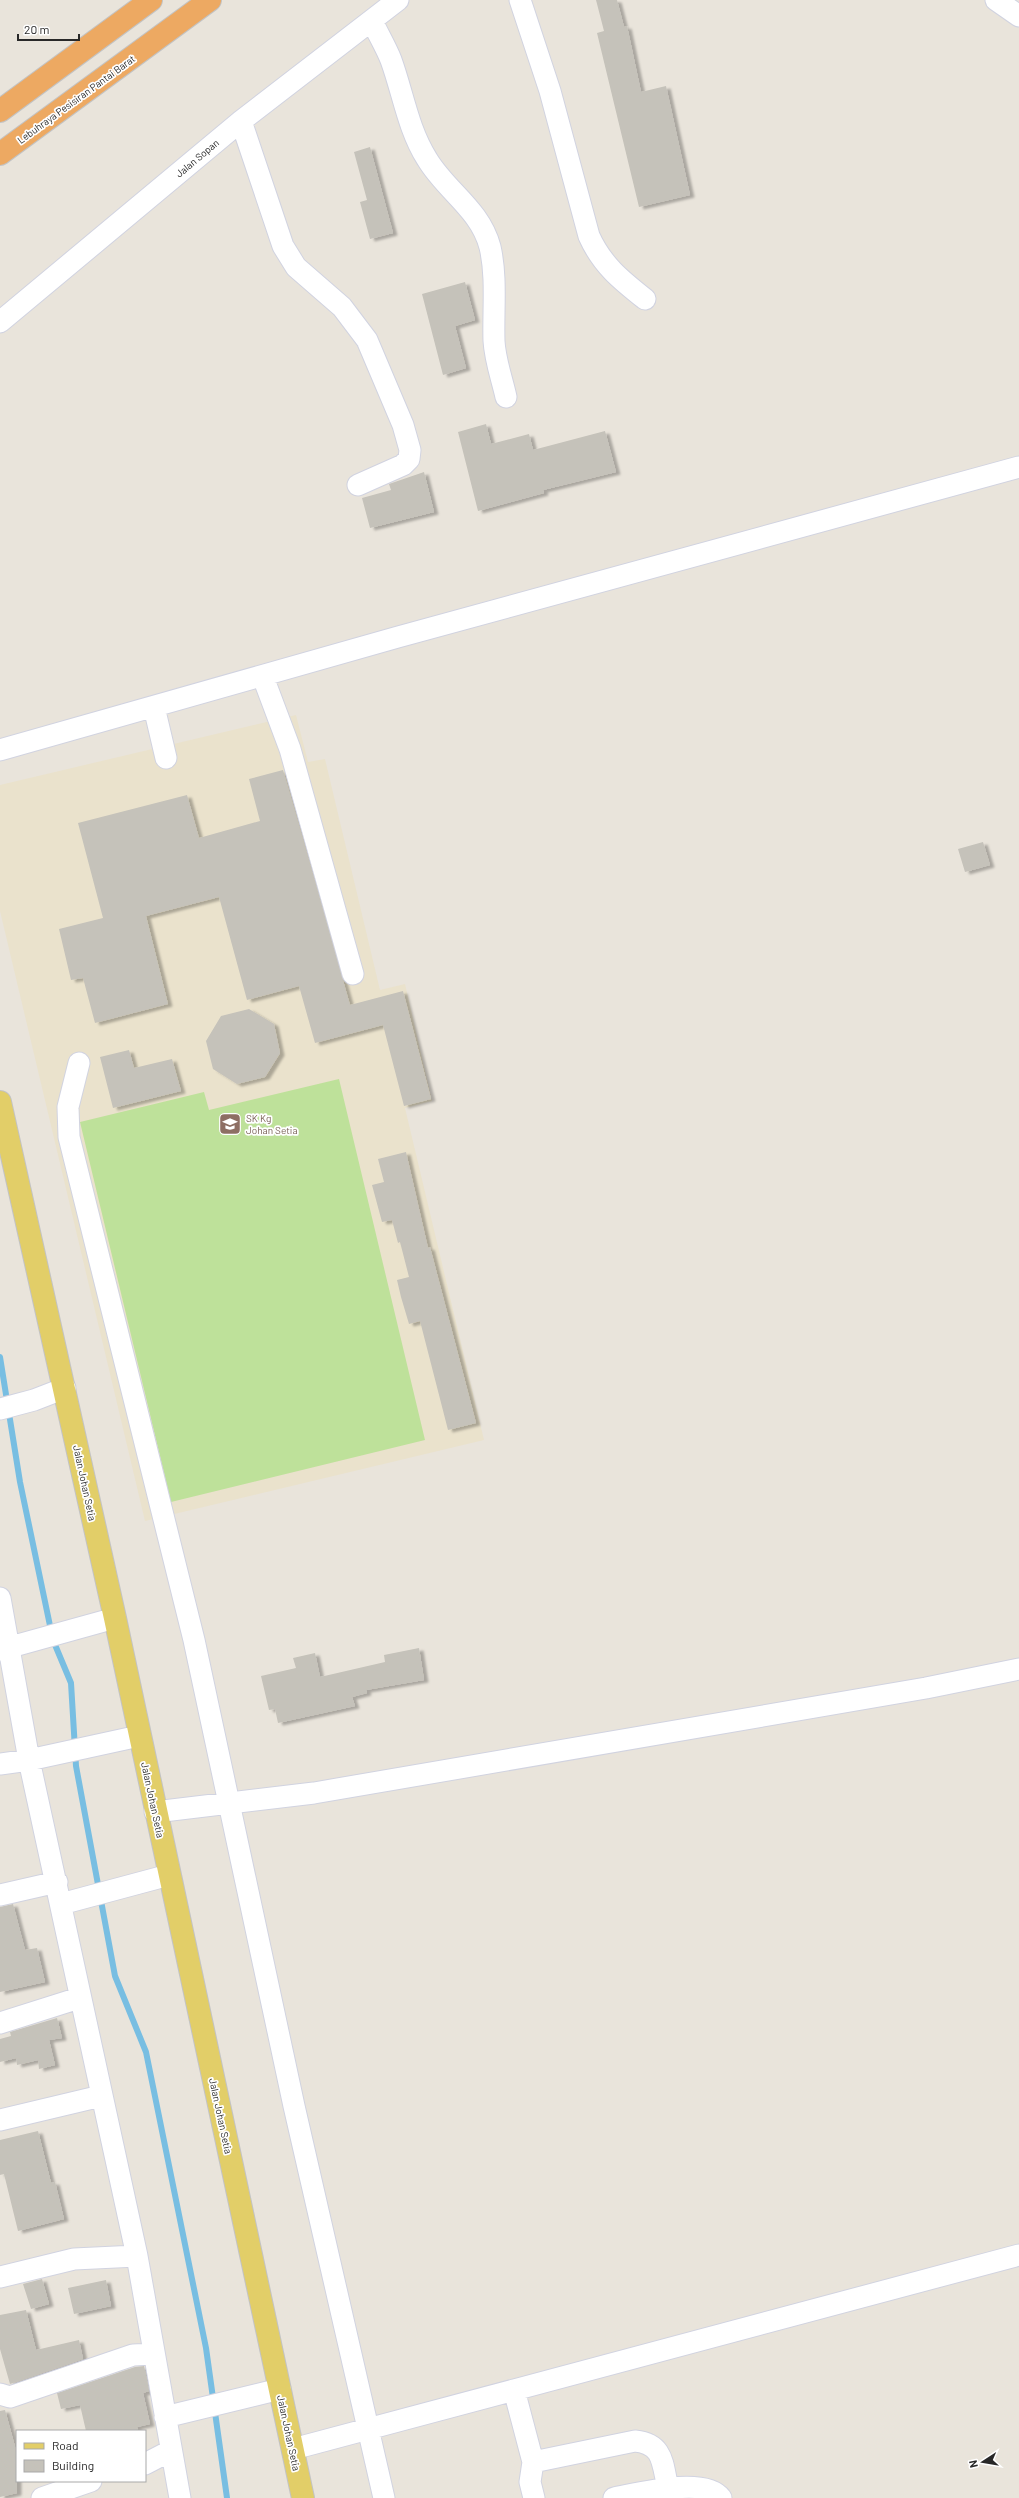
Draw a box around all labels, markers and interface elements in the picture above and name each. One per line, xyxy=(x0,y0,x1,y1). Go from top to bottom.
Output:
scale bar xyxy=(18,16,79,42)
text: 20 m xyxy=(24,22,50,36)
street label: Lebuhraya Pesisiran Pantai Barat xyxy=(15,52,138,146)
street label: Jalan Sopan xyxy=(173,136,221,180)
school or university icon: SK Kg Johan Setia xyxy=(217,1111,243,1137)
place label: SK Kg Johan Setia xyxy=(246,1112,298,1136)
street label: Jalan Johan Setia xyxy=(71,1444,99,1522)
street label: Jalan Johan Setia xyxy=(139,1761,167,1839)
street label: Jalan Johan Setia xyxy=(207,2077,235,2155)
street label: Jalan Johan Setia xyxy=(275,2394,303,2472)
legend xyxy=(16,2430,146,2482)
text: Road xyxy=(52,2438,79,2452)
north arrow xyxy=(963,2442,1003,2482)
text: Building xyxy=(52,2458,94,2472)
text: N xyxy=(966,2459,980,2469)

